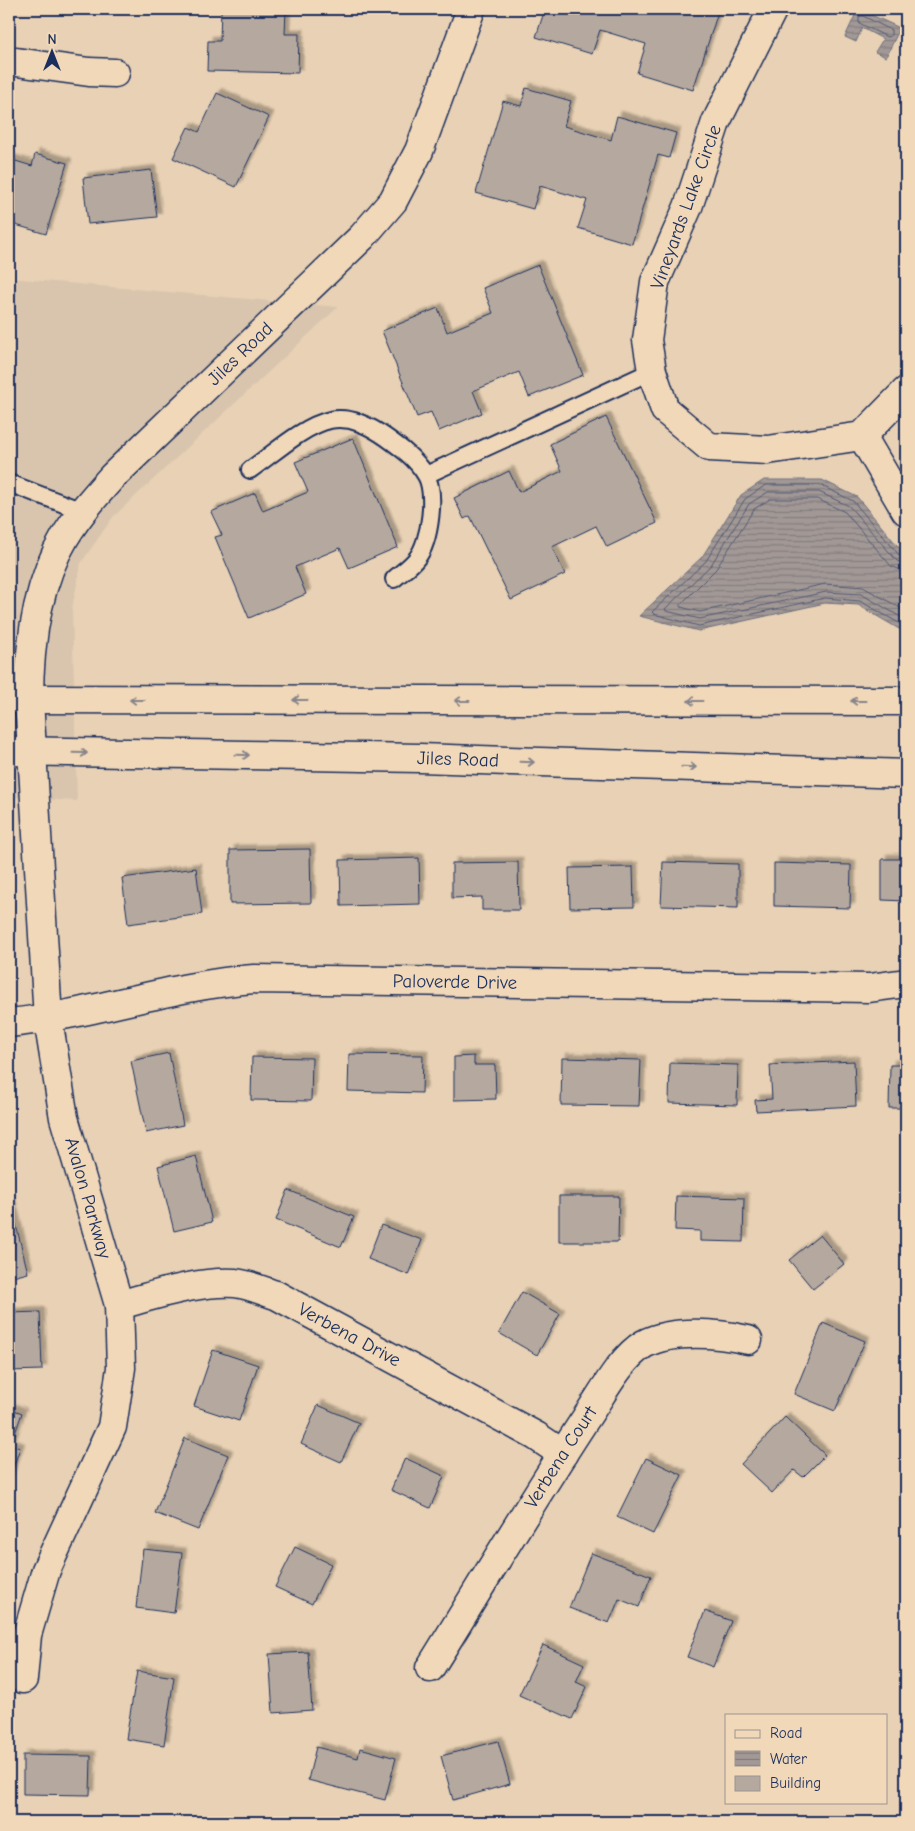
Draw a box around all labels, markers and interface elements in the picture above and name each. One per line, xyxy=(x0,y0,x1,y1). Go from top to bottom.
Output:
north arrow xyxy=(28,28,78,78)
text: N xyxy=(47,31,57,48)
street label: Vineyards Lake Circle xyxy=(646,122,726,292)
street label: Jiles Road xyxy=(203,318,277,390)
one-way arrow xyxy=(130,695,146,705)
one-way arrow xyxy=(292,695,308,705)
one-way arrow xyxy=(455,696,471,706)
one-way arrow xyxy=(687,696,704,706)
one-way arrow xyxy=(850,696,866,706)
street label: Jiles Road xyxy=(417,747,499,772)
one-way arrow xyxy=(71,748,87,757)
one-way arrow xyxy=(234,750,250,760)
one-way arrow xyxy=(519,757,535,766)
one-way arrow xyxy=(681,762,697,772)
street label: Paloverde Drive xyxy=(392,970,517,994)
street label: Avalon Parkway xyxy=(60,1135,116,1262)
street label: Verbena Drive xyxy=(294,1298,405,1372)
street label: Verbena Court xyxy=(520,1402,602,1512)
legend xyxy=(725,1714,888,1804)
text: Road xyxy=(770,1724,802,1742)
text: Water xyxy=(770,1750,807,1768)
text: Building xyxy=(770,1774,821,1792)

